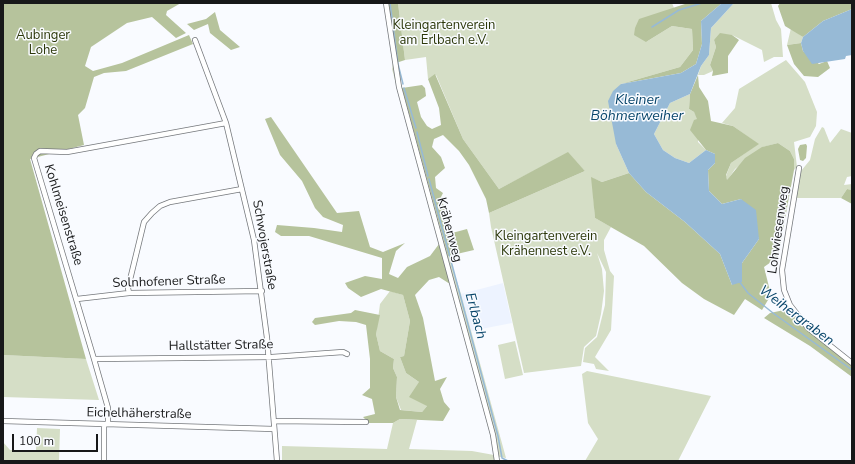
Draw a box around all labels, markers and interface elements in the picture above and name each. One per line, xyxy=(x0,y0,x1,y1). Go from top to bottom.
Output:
park label: Kleingartenverein am Erlbach e.V. xyxy=(393,18,495,49)
park label: Aubinger Lohe xyxy=(16,28,70,59)
water label: Kleiner Böhmerweiher xyxy=(591,93,683,126)
street label: Kohlmeisenstraße xyxy=(40,162,86,268)
street label: Lohwiesenweg xyxy=(765,185,793,275)
street label: Krähenweg xyxy=(433,196,465,264)
street label: Schwojerstraße xyxy=(248,199,280,291)
park label: Kleingartenverein Krähennest e.V. xyxy=(495,229,597,260)
street label: Solnhofener Straße xyxy=(112,272,226,292)
water label: Weihergraben xyxy=(755,282,837,350)
water label: Erlbach xyxy=(461,291,489,341)
street label: Hallstätter Straße xyxy=(169,337,273,355)
street label: Eichelhäherstraße xyxy=(86,405,192,423)
scale bar xyxy=(14,426,100,452)
text: 100 m xyxy=(19,433,54,449)

